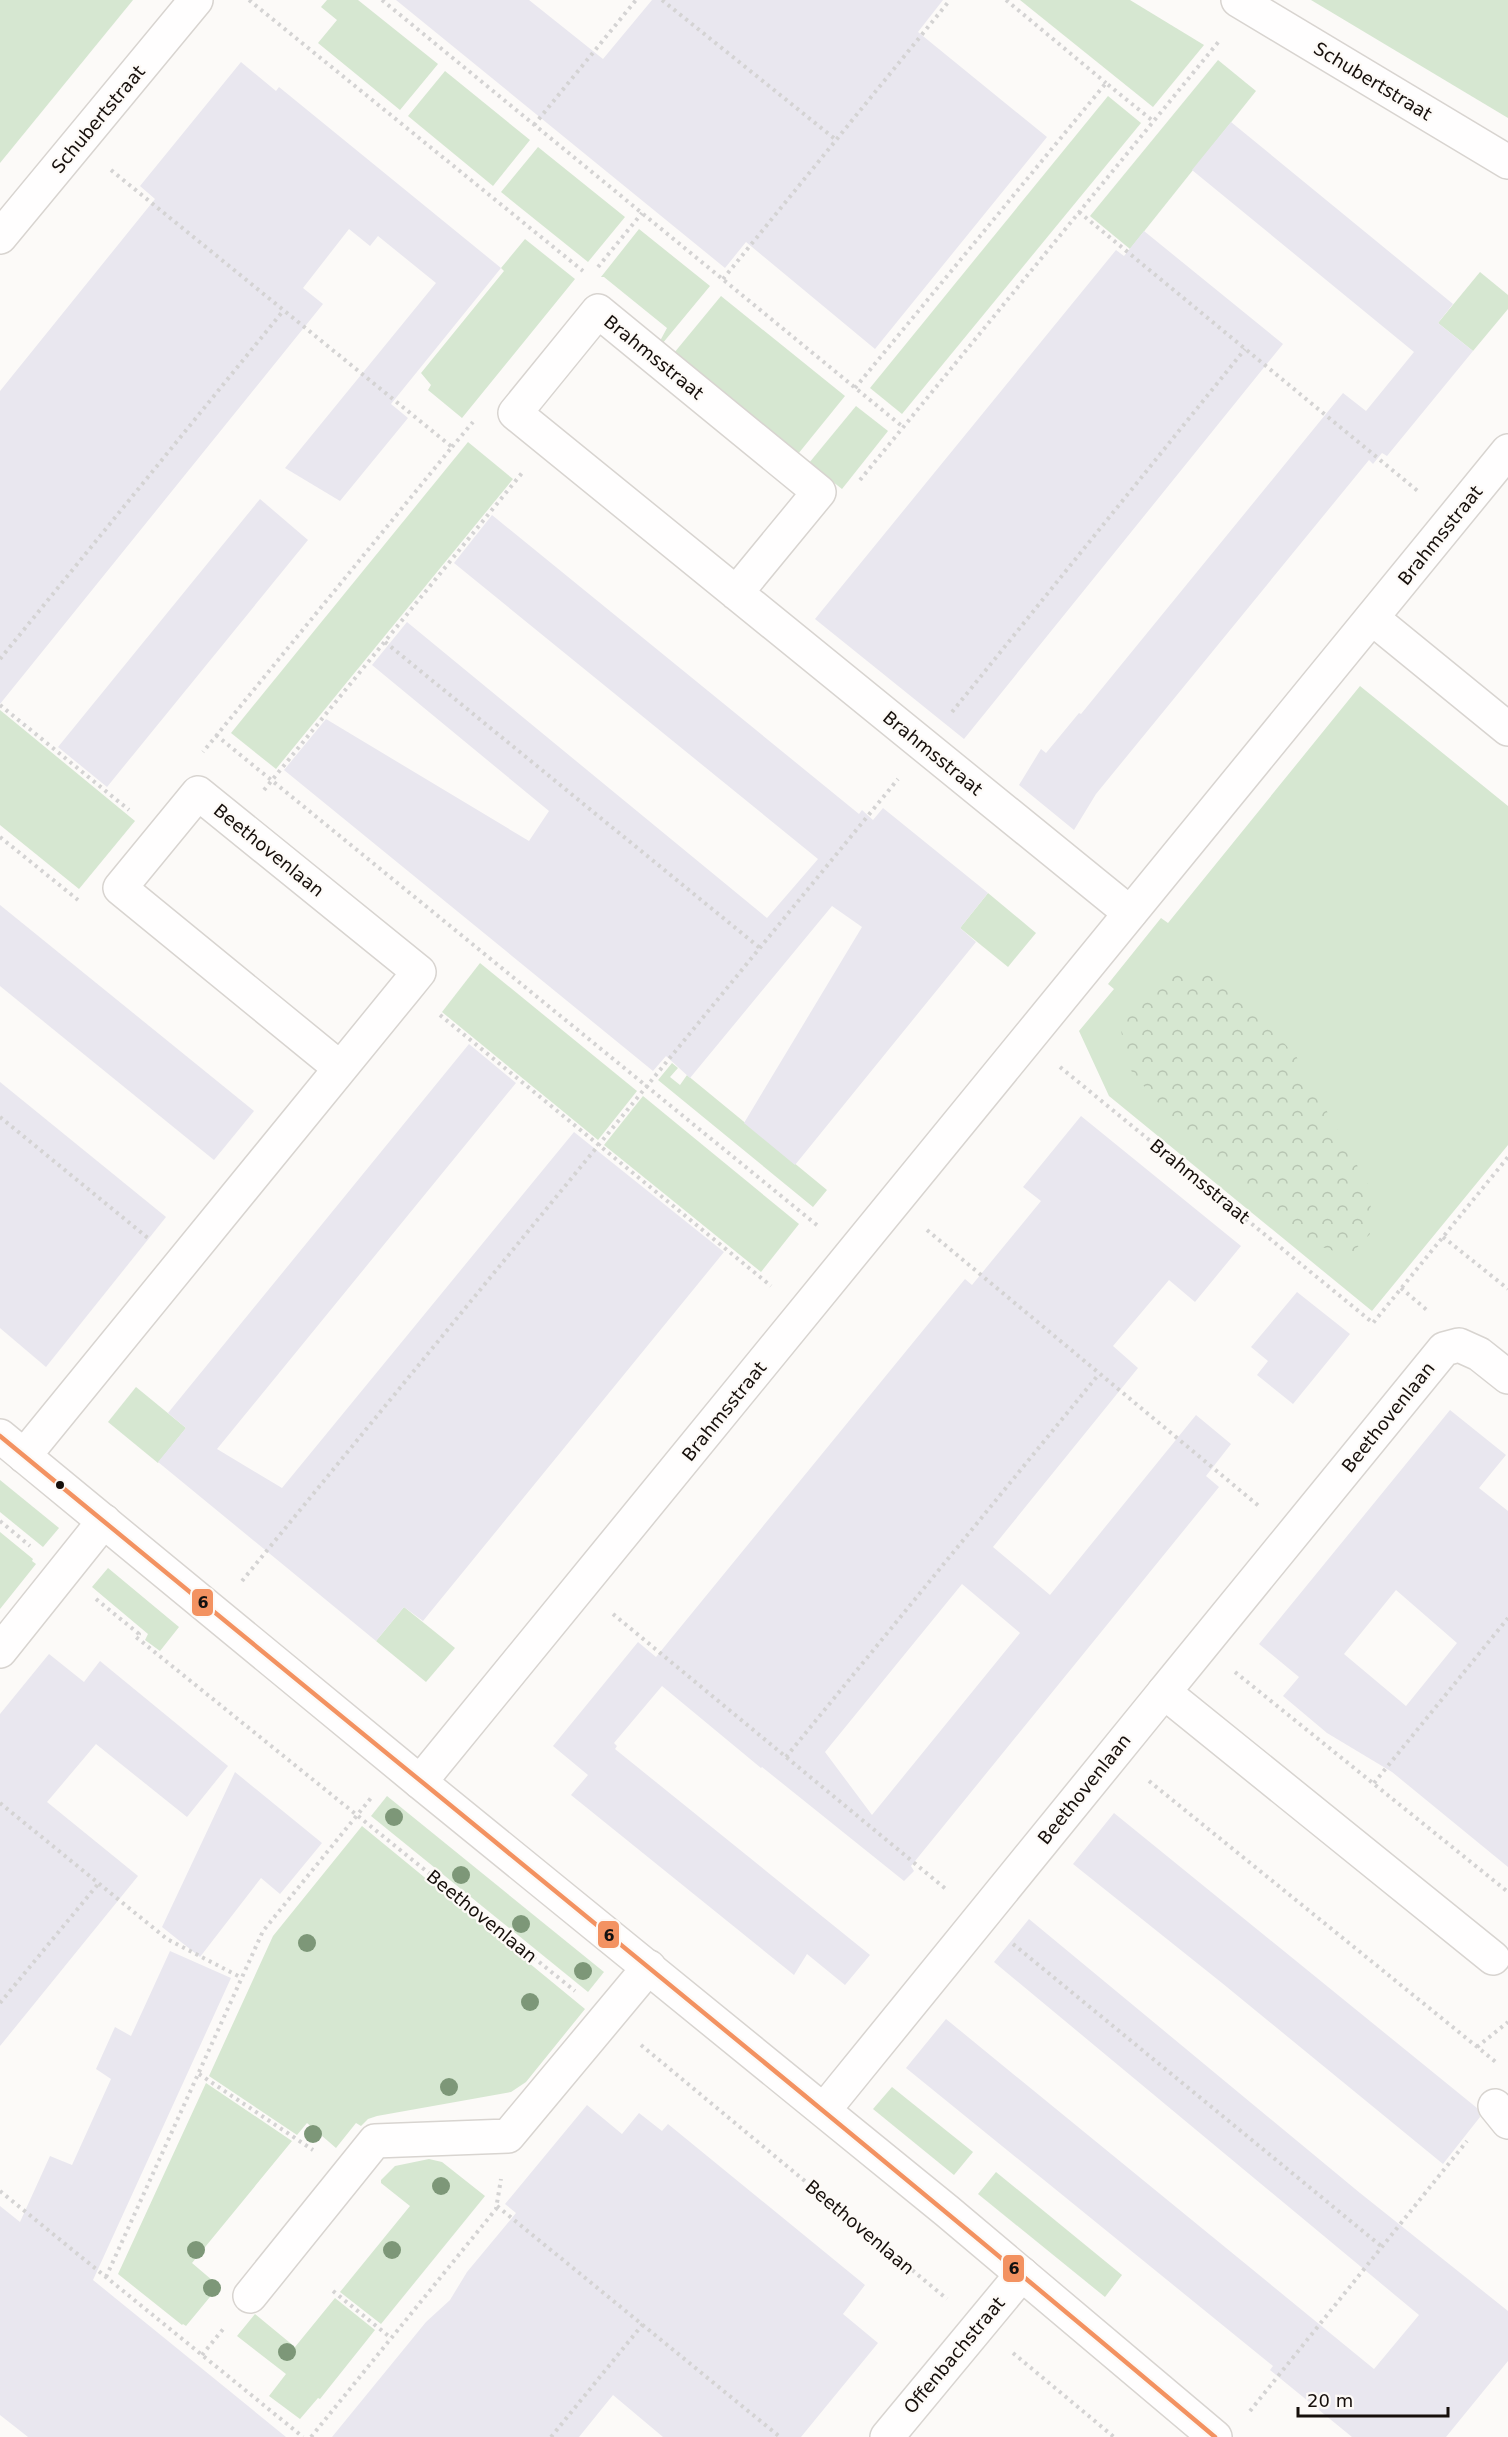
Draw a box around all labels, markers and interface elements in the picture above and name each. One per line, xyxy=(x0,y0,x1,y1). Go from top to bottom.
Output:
street label: Schubertstraat xyxy=(1310,37,1436,125)
street label: Schubertstraat xyxy=(47,61,149,177)
street label: Brahmsstraat xyxy=(600,310,708,404)
street label: Brahmsstraat xyxy=(1393,481,1487,589)
street label: Brahmsstraat xyxy=(879,706,987,800)
street label: Beethovenlaan xyxy=(210,799,328,901)
street label: Brahmsstraat xyxy=(1146,1134,1254,1228)
street label: Brahmsstraat xyxy=(677,1357,771,1465)
street label: Beethovenlaan xyxy=(1337,1358,1439,1476)
unlabelled marker xyxy=(54,1479,66,1491)
line badge: 6 xyxy=(191,1588,214,1617)
text: 6 xyxy=(197,1593,209,1612)
street label: Beethovenlaan xyxy=(1033,1730,1135,1848)
street label: Beethovenlaan xyxy=(423,1865,541,1967)
line badge: 6 xyxy=(597,1920,620,1949)
text: 6 xyxy=(603,1926,615,1945)
street label: Beethovenlaan xyxy=(801,2175,919,2279)
line badge: 6 xyxy=(1002,2254,1025,2283)
text: 6 xyxy=(1008,2259,1020,2278)
street label: Offenbachstraat xyxy=(899,2292,1009,2418)
scale bar xyxy=(1298,2380,1448,2418)
text: 20 m xyxy=(1307,2390,1353,2411)

